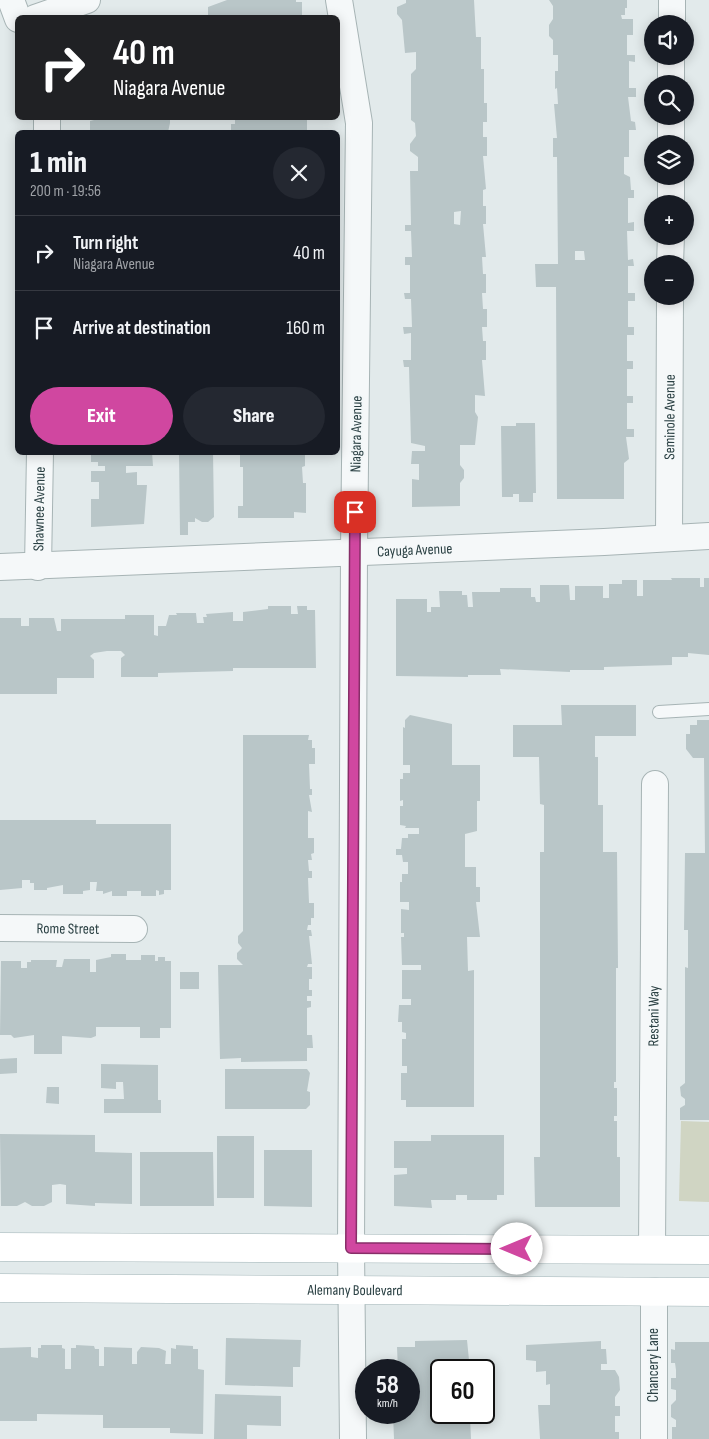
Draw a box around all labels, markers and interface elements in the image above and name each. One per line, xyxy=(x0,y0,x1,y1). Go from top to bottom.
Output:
map controls xyxy=(644,15,694,305)
button: sound xyxy=(644,15,694,65)
text: 40 m xyxy=(113,32,175,75)
icon: right xyxy=(30,35,95,100)
text: Niagara Avenue xyxy=(113,75,225,102)
button: search xyxy=(644,75,694,125)
button: layers xyxy=(644,135,694,185)
text: 1 min xyxy=(30,145,87,181)
button: close xyxy=(273,147,325,199)
text: 200 m · 19:56 xyxy=(30,182,101,201)
button: + xyxy=(644,195,694,245)
text: Turn right xyxy=(73,232,138,255)
icon: right xyxy=(30,239,58,267)
text: 40 m xyxy=(293,242,325,265)
text: Niagara Avenue xyxy=(73,255,155,274)
button: − xyxy=(644,255,694,305)
icon: arrive xyxy=(30,314,58,342)
text: Arrive at destination xyxy=(73,317,211,340)
text: 160 m xyxy=(286,317,325,340)
street label: Seminole Avenue xyxy=(660,374,680,460)
button: Exit xyxy=(30,387,173,445)
button: Share xyxy=(183,387,325,445)
street label: Niagara Avenue xyxy=(346,396,367,473)
street label: Shawnee Avenue xyxy=(29,467,50,551)
pin xyxy=(334,491,376,533)
icon: arrive xyxy=(341,498,369,526)
street label: Cayuga Avenue xyxy=(377,539,453,561)
street label: Rome Street xyxy=(37,919,100,939)
street label: Restani Way xyxy=(644,985,664,1047)
position arrow xyxy=(490,1222,542,1274)
street label: Alemany Boulevard xyxy=(306,1281,403,1300)
street label: Chancery Lane xyxy=(644,1328,663,1402)
speed limit sign: 60 xyxy=(430,1359,495,1424)
text: 58 xyxy=(376,1370,399,1401)
text: km/h xyxy=(377,1396,398,1411)

